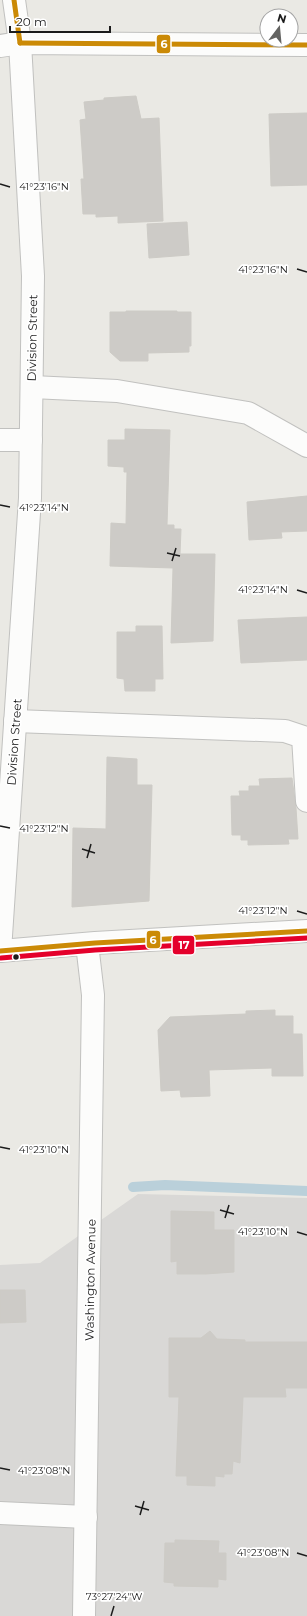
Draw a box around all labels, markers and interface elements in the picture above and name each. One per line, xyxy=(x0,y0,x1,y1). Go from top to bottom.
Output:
scale bar xyxy=(10,8,110,34)
north arrow xyxy=(259,8,299,48)
text: N xyxy=(276,10,288,26)
text: 20 m xyxy=(16,14,47,29)
line badge: 6 xyxy=(156,34,171,54)
text: 6 xyxy=(160,37,168,51)
text: 41°23'16"N xyxy=(19,180,69,193)
text: 41°23'16"N xyxy=(238,263,288,276)
street label: Division Street xyxy=(24,294,40,382)
text: 41°23'14"N xyxy=(19,501,69,514)
text: 41°23'14"N xyxy=(238,583,288,596)
street label: Division Street xyxy=(3,698,25,786)
text: 41°23'12"N xyxy=(19,822,69,835)
text: 41°23'12"N xyxy=(238,904,288,917)
line badge: 6 xyxy=(146,930,161,949)
text: 6 xyxy=(149,933,157,947)
line badge: 17 xyxy=(172,935,195,955)
text: 17 xyxy=(178,938,190,952)
unlabelled marker xyxy=(11,952,21,962)
text: 41°23'10"N xyxy=(19,1143,69,1156)
street label: Washington Avenue xyxy=(81,1219,99,1341)
text: 41°23'10"N xyxy=(238,1225,288,1238)
text: 41°23'08"N xyxy=(18,1464,70,1477)
text: 41°23'08"N xyxy=(237,1546,289,1559)
text: 73°27'24"W xyxy=(86,1590,142,1603)

